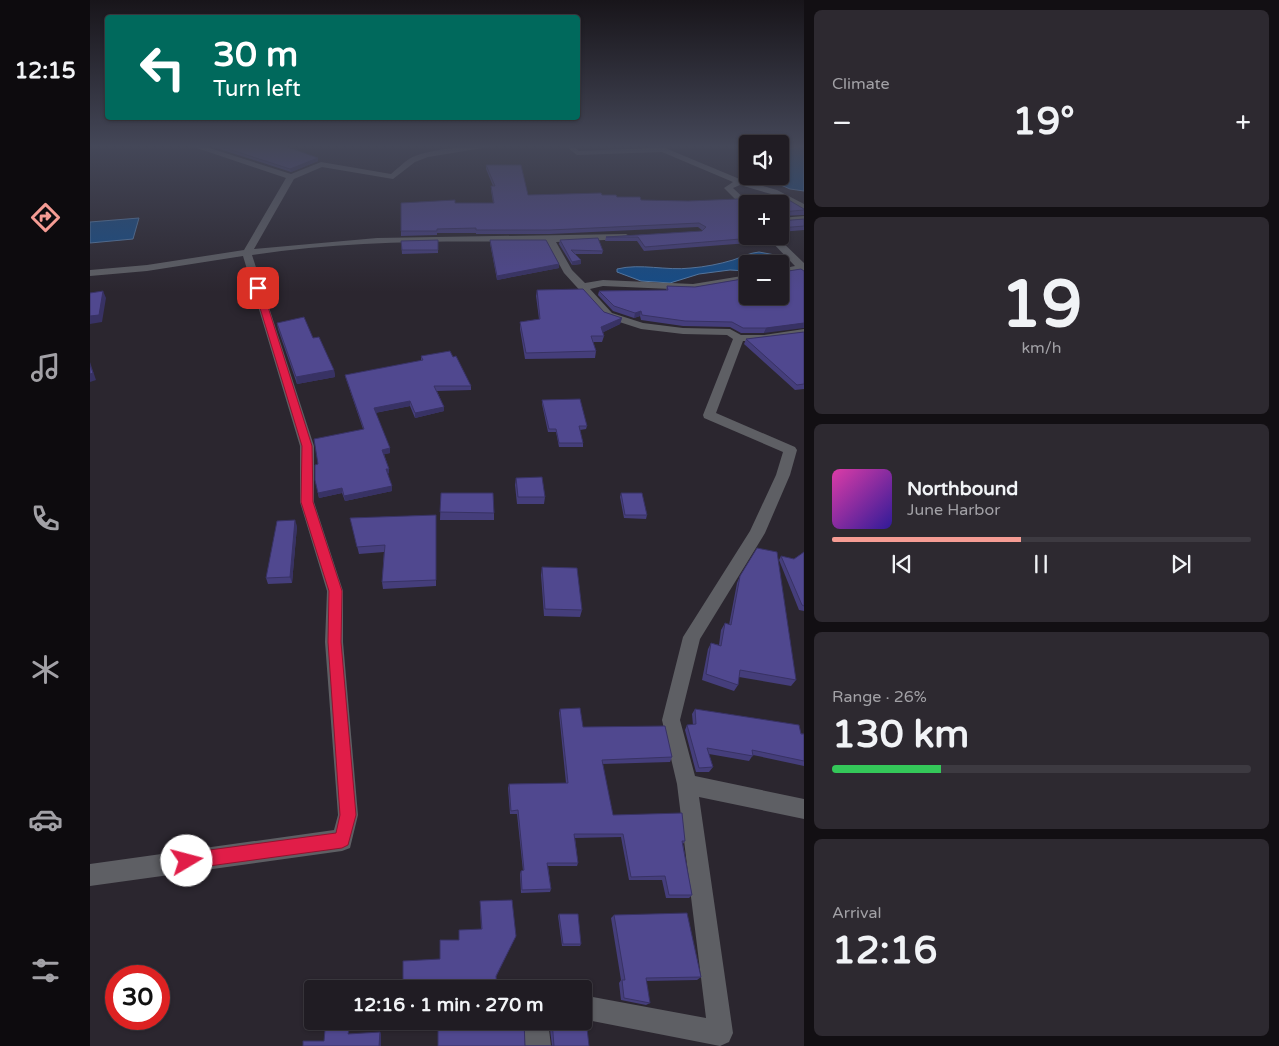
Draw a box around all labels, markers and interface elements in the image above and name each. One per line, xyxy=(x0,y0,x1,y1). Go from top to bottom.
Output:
text: 30 m xyxy=(213,34,298,76)
icon: left xyxy=(130,35,195,100)
text: 12:15 xyxy=(15,58,75,84)
text: Climate xyxy=(832,74,890,94)
text: Turn left xyxy=(213,76,301,102)
text: 19° xyxy=(1013,99,1075,145)
text: − xyxy=(832,106,852,140)
text: + xyxy=(1235,106,1251,140)
map controls xyxy=(739,135,789,305)
button: sound xyxy=(739,135,789,185)
button: + xyxy=(739,195,789,245)
icon: directions xyxy=(28,200,63,235)
button: − xyxy=(739,255,789,305)
text: 19 xyxy=(1001,266,1082,345)
pin xyxy=(237,267,279,309)
icon: arrive xyxy=(244,274,272,302)
text: km/h xyxy=(1021,338,1062,358)
icon: music xyxy=(28,350,63,385)
text: Northbound xyxy=(907,478,1018,500)
text: June Harbor xyxy=(907,500,1000,520)
icon: phone xyxy=(28,501,63,536)
icon: previous xyxy=(888,550,916,578)
icon: pause xyxy=(1027,550,1055,578)
icon: next xyxy=(1167,550,1195,578)
icon: climate xyxy=(28,652,63,687)
text: Range · 26% xyxy=(832,687,927,707)
text: 130 km xyxy=(832,712,969,758)
icon: car xyxy=(28,802,63,837)
position arrow xyxy=(160,834,212,886)
text: Arrival xyxy=(832,903,881,923)
text: 12:16 xyxy=(832,928,937,974)
icon: filters xyxy=(28,953,63,988)
speed limit sign: 30 xyxy=(105,965,170,1030)
text: 12:16 · 1 min · 270 m xyxy=(352,994,544,1016)

